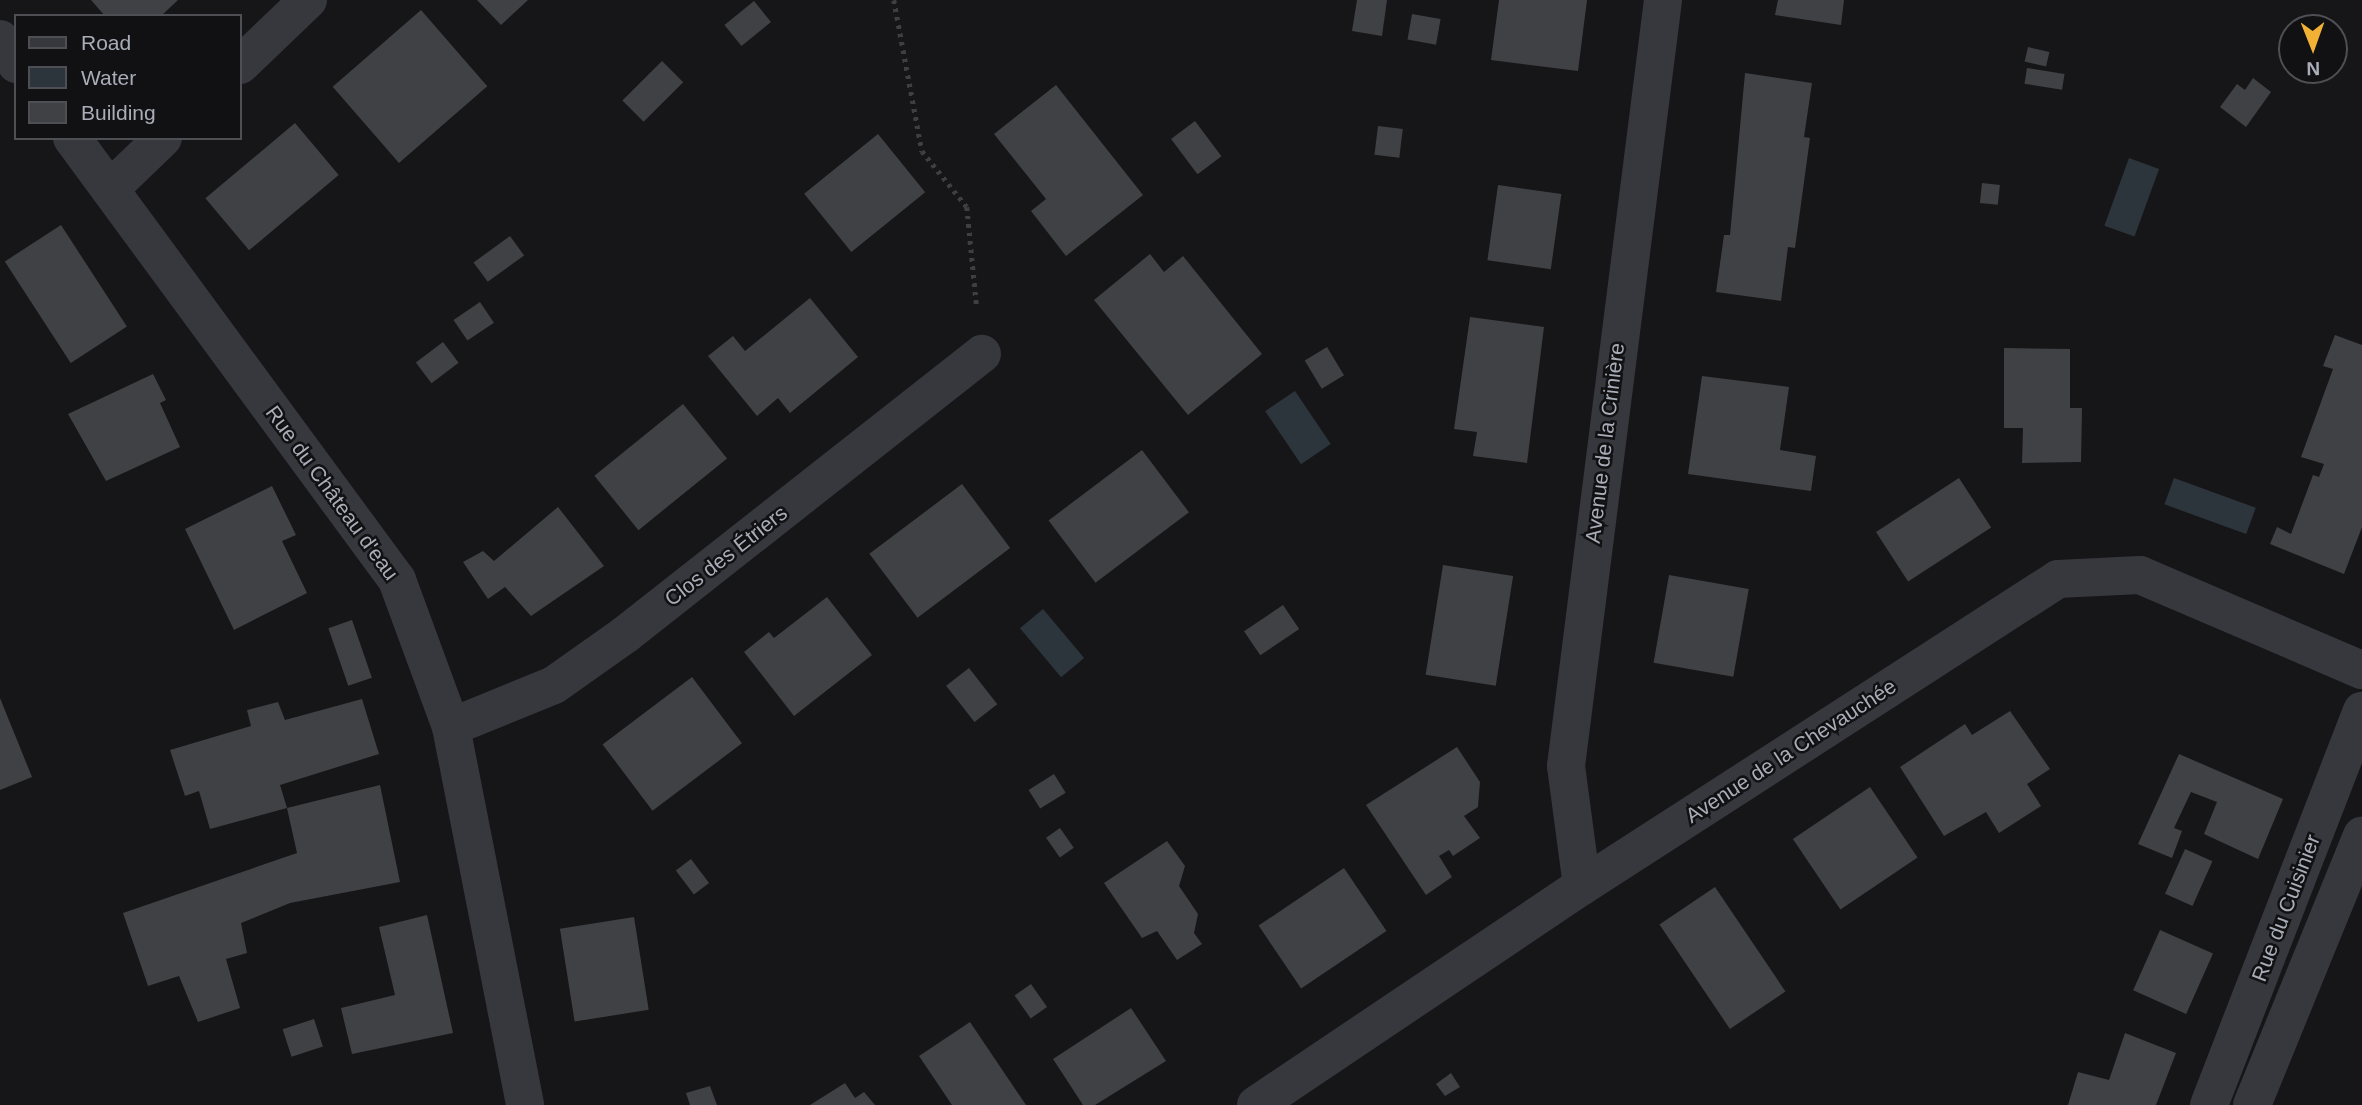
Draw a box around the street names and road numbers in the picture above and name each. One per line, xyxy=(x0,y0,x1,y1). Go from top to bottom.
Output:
street label: Avenue de la Crinière xyxy=(1580,341,1630,545)
street label: Rue du Château d'eau xyxy=(260,401,404,585)
street label: Clos des Étriers xyxy=(660,500,792,612)
street label: Avenue de la Chevauchée xyxy=(1681,673,1901,829)
street label: Rue du Cuisinier xyxy=(2246,831,2326,985)

